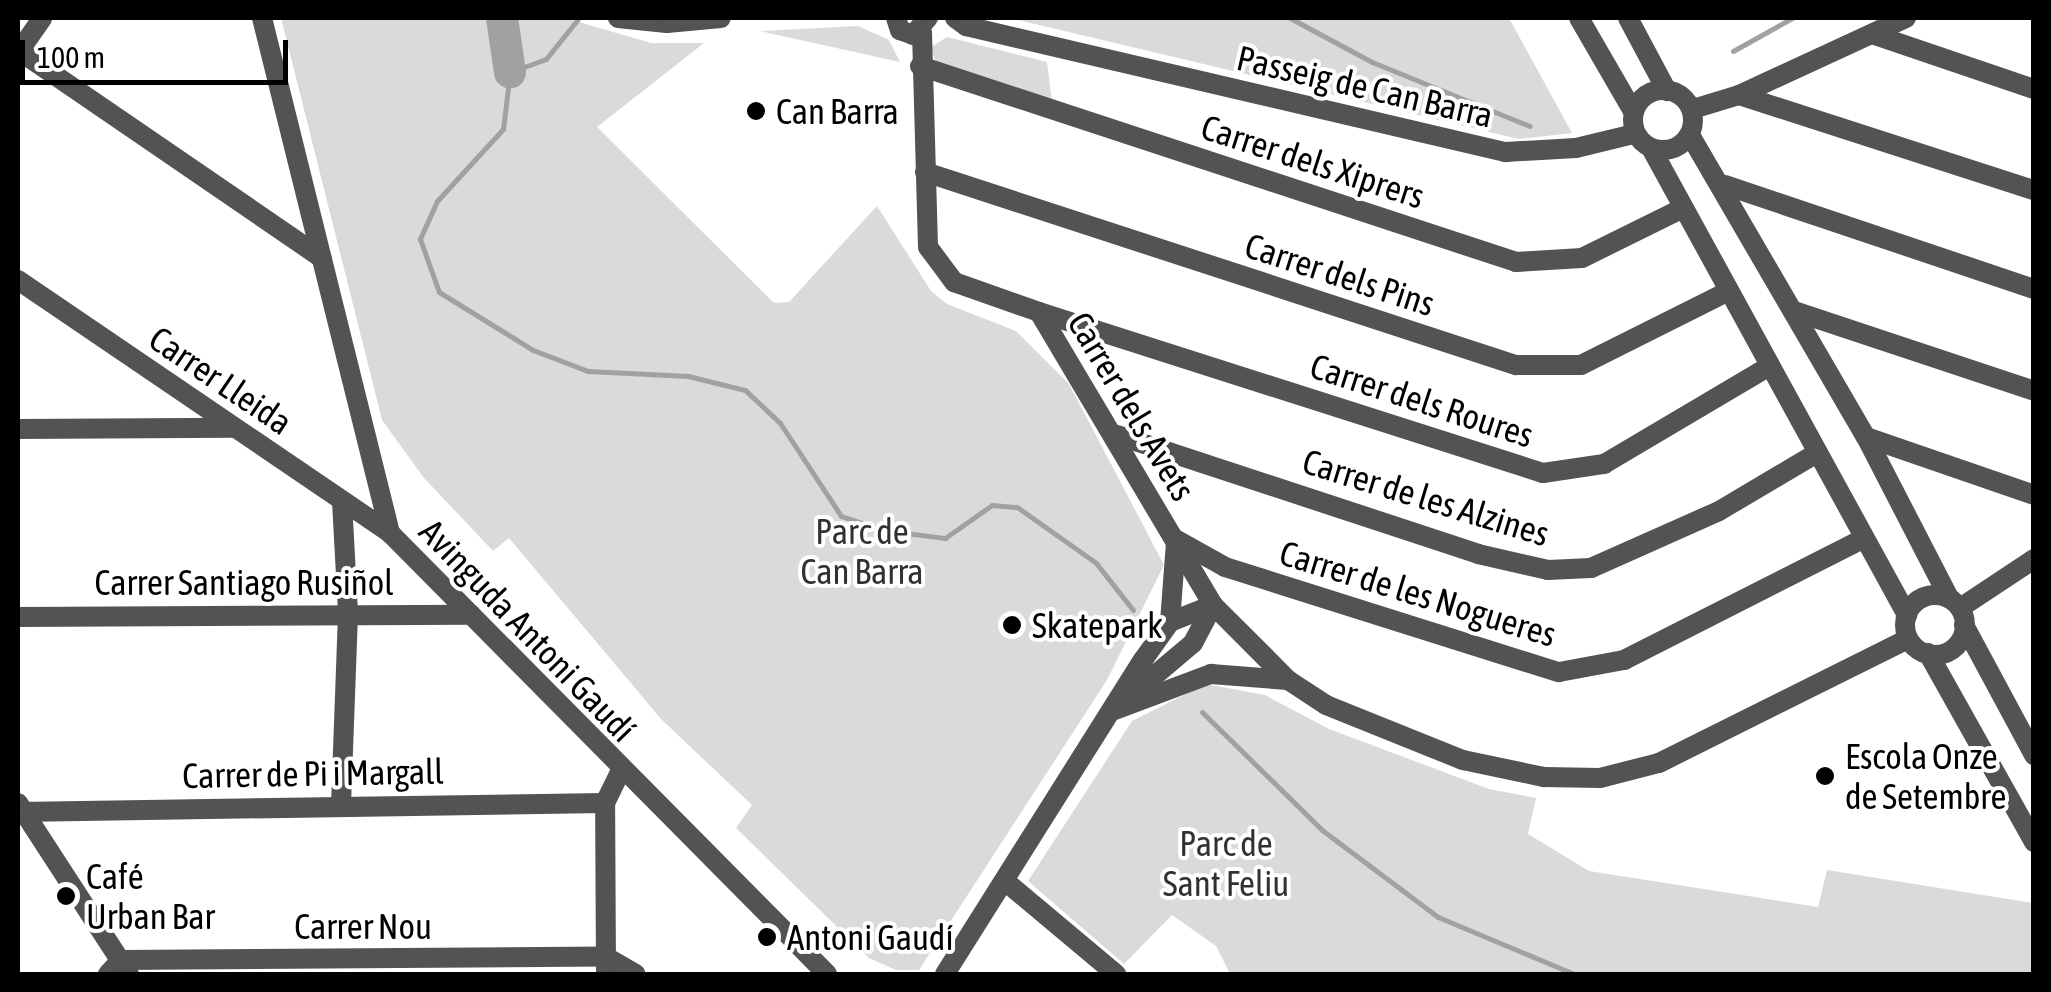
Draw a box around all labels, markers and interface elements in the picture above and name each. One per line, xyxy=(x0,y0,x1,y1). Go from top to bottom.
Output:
scale bar xyxy=(25,20,292,82)
street label: Passeig de Can Barra xyxy=(1233,36,1497,136)
text: 100 m xyxy=(37,40,105,74)
place label: Can Barra xyxy=(776,90,899,132)
marker: Can Barra xyxy=(745,100,767,122)
street label: Carrer dels Xiprers xyxy=(1196,105,1430,217)
street label: Carrer dels Pins xyxy=(1240,224,1440,324)
street label: Carrer dels Avets xyxy=(1059,304,1205,508)
street label: Carrer Lleida xyxy=(142,317,300,443)
street label: Carrer dels Roures xyxy=(1305,344,1539,456)
street label: Carrer de les Alzines xyxy=(1298,440,1554,554)
street label: Avinguda Antoni Gaudí xyxy=(411,510,645,750)
park label: Parc de Can Barra xyxy=(801,510,923,592)
street label: Carrer de les Nogueres xyxy=(1275,531,1561,655)
street label: Carrer Santiago Rusiñol xyxy=(94,561,394,603)
place label: Skatepark xyxy=(1032,604,1163,646)
marker: Skatepark xyxy=(1001,614,1023,636)
place label: Escola Onze de Setembre xyxy=(1845,735,2006,817)
street label: Carrer de Pi i Margall xyxy=(182,750,444,796)
marker: Escola Onze de Setembre xyxy=(1814,765,1836,787)
park label: Parc de Sant Feliu xyxy=(1163,822,1289,904)
place label: Café Urban Bar xyxy=(86,855,215,937)
marker: Café Urban Bar xyxy=(55,885,77,907)
street label: Carrer Nou xyxy=(294,905,432,947)
place label: Antoni Gaudí xyxy=(787,916,953,958)
marker: Antoni Gaudí xyxy=(756,926,778,948)

